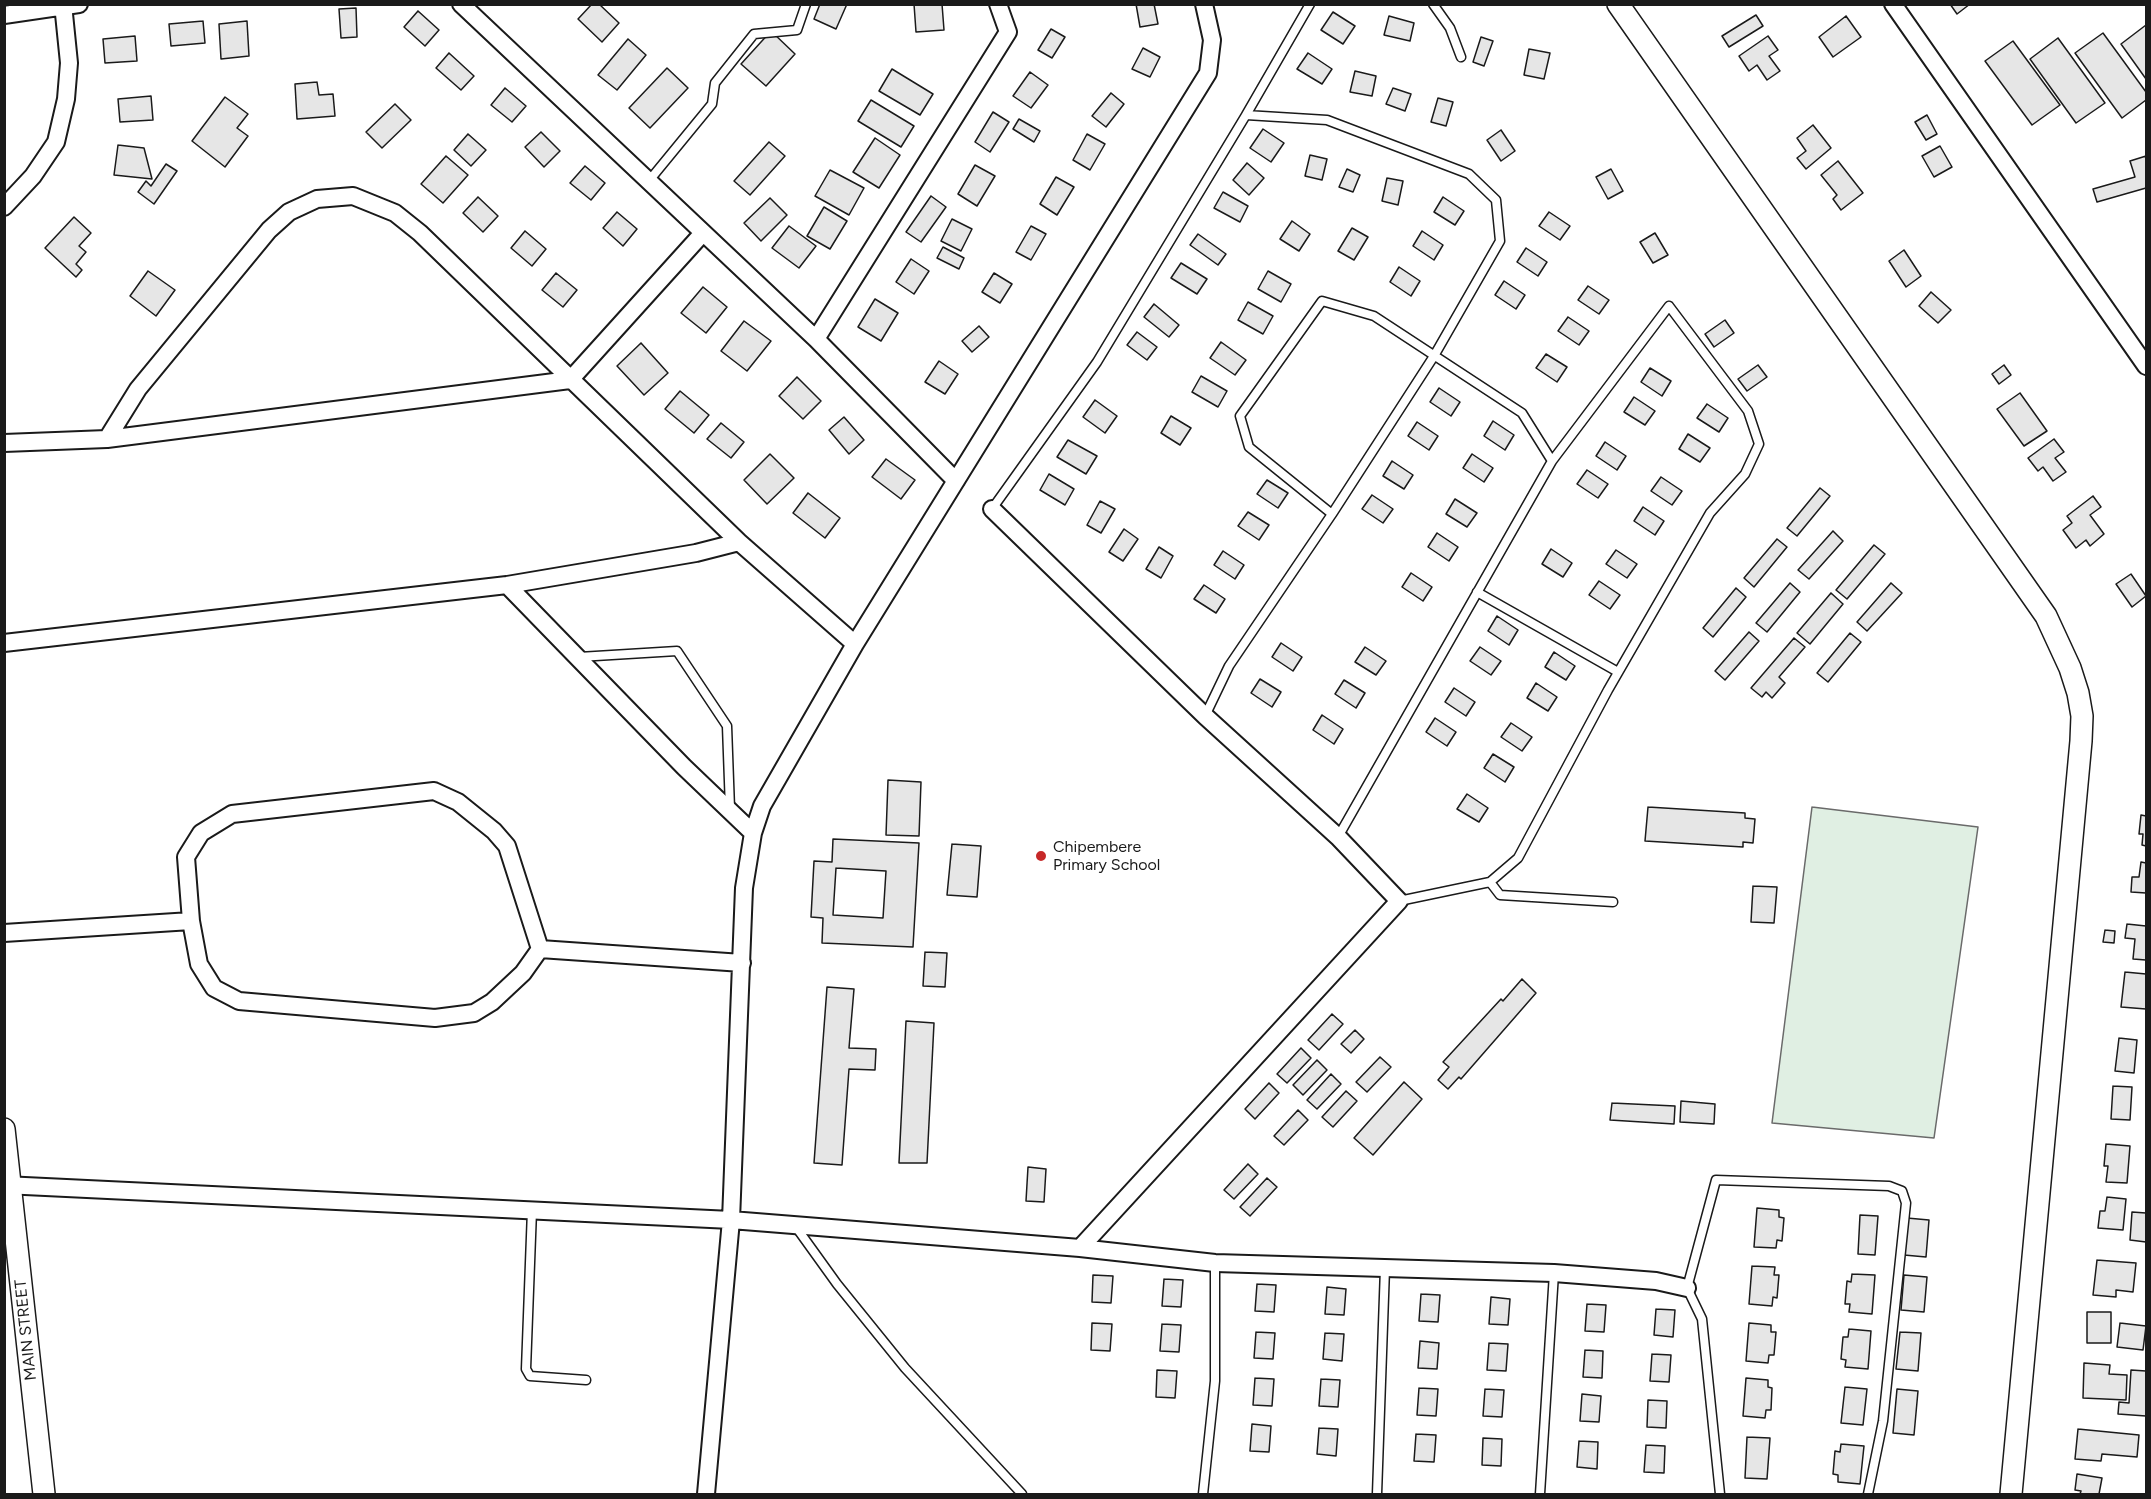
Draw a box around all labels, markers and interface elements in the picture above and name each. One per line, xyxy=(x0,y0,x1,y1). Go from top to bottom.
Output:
place label: Chipembere Primary School xyxy=(1053,837,1160,875)
marker: Chipembere Primary School xyxy=(1034,849,1048,863)
street label: MAIN STREET xyxy=(11,1279,41,1381)

